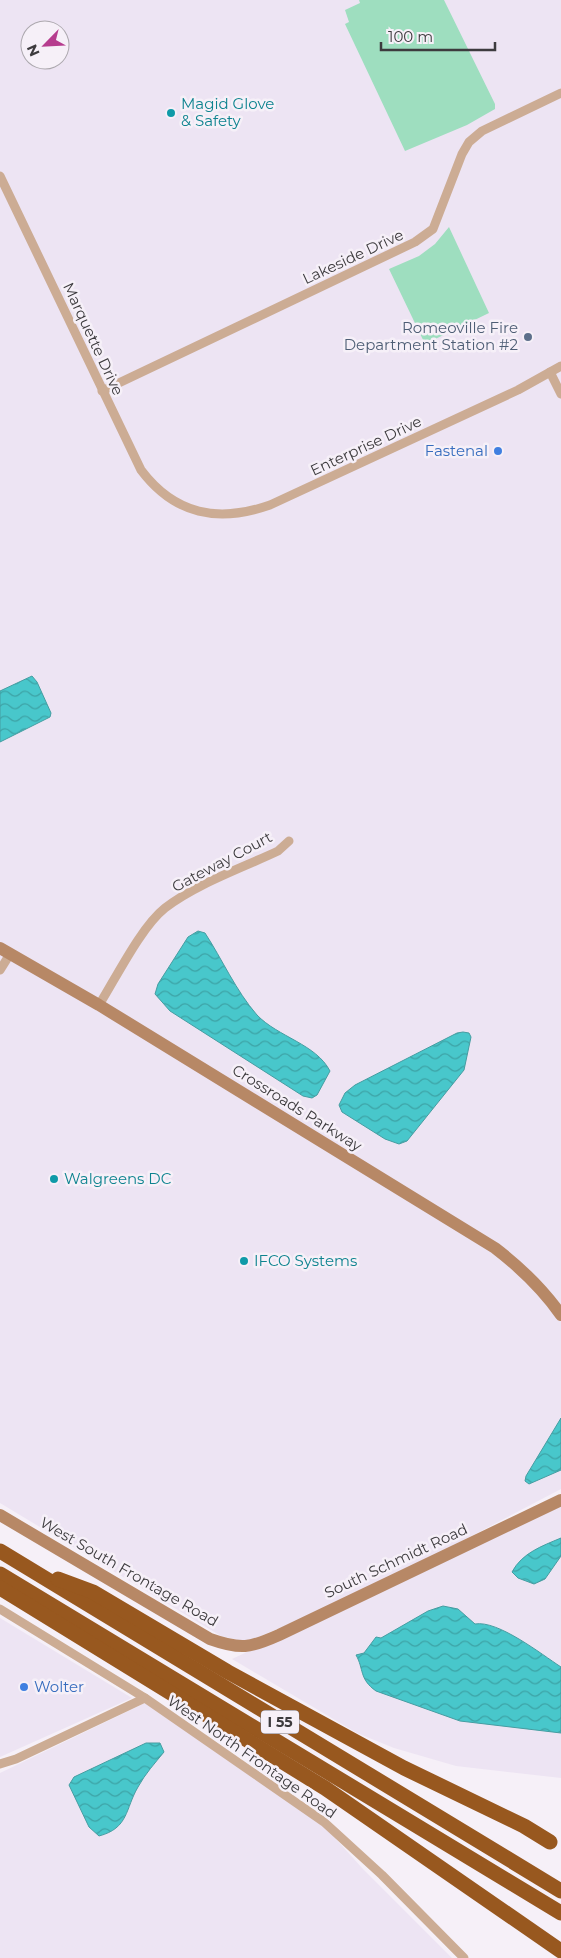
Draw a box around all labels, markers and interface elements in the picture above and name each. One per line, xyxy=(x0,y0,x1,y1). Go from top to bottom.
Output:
north arrow xyxy=(20,20,70,70)
scale bar xyxy=(381,20,495,52)
text: 100 m xyxy=(388,27,433,46)
text: N xyxy=(23,41,44,59)
place label: Magid Glove & Safety xyxy=(181,94,274,130)
marker: Magid Glove & Safety xyxy=(165,107,177,119)
street label: Lakeside Drive xyxy=(299,225,406,288)
street label: Marquette Drive xyxy=(59,279,128,398)
place label: Romeoville Fire Department Station #2 xyxy=(344,318,518,354)
marker: Romeoville Fire Department Station #2 xyxy=(522,331,534,343)
street label: Enterprise Drive xyxy=(307,411,424,480)
place label: Fastenal xyxy=(425,441,488,460)
marker: Fastenal xyxy=(492,445,504,457)
street label: Gateway Court xyxy=(168,827,275,896)
street label: Crossroads Parkway xyxy=(229,1060,366,1156)
place label: Walgreens DC xyxy=(64,1169,172,1188)
marker: Walgreens DC xyxy=(48,1173,60,1185)
place label: IFCO Systems xyxy=(254,1251,357,1270)
marker: IFCO Systems xyxy=(238,1255,250,1267)
street label: West South Frontage Road xyxy=(37,1513,222,1631)
street label: South Schmidt Road xyxy=(321,1519,470,1602)
place label: Wolter xyxy=(34,1677,84,1696)
marker: Wolter xyxy=(18,1681,30,1693)
street label: West North Frontage Road xyxy=(164,1691,341,1822)
road number: I 55 xyxy=(261,1710,299,1734)

